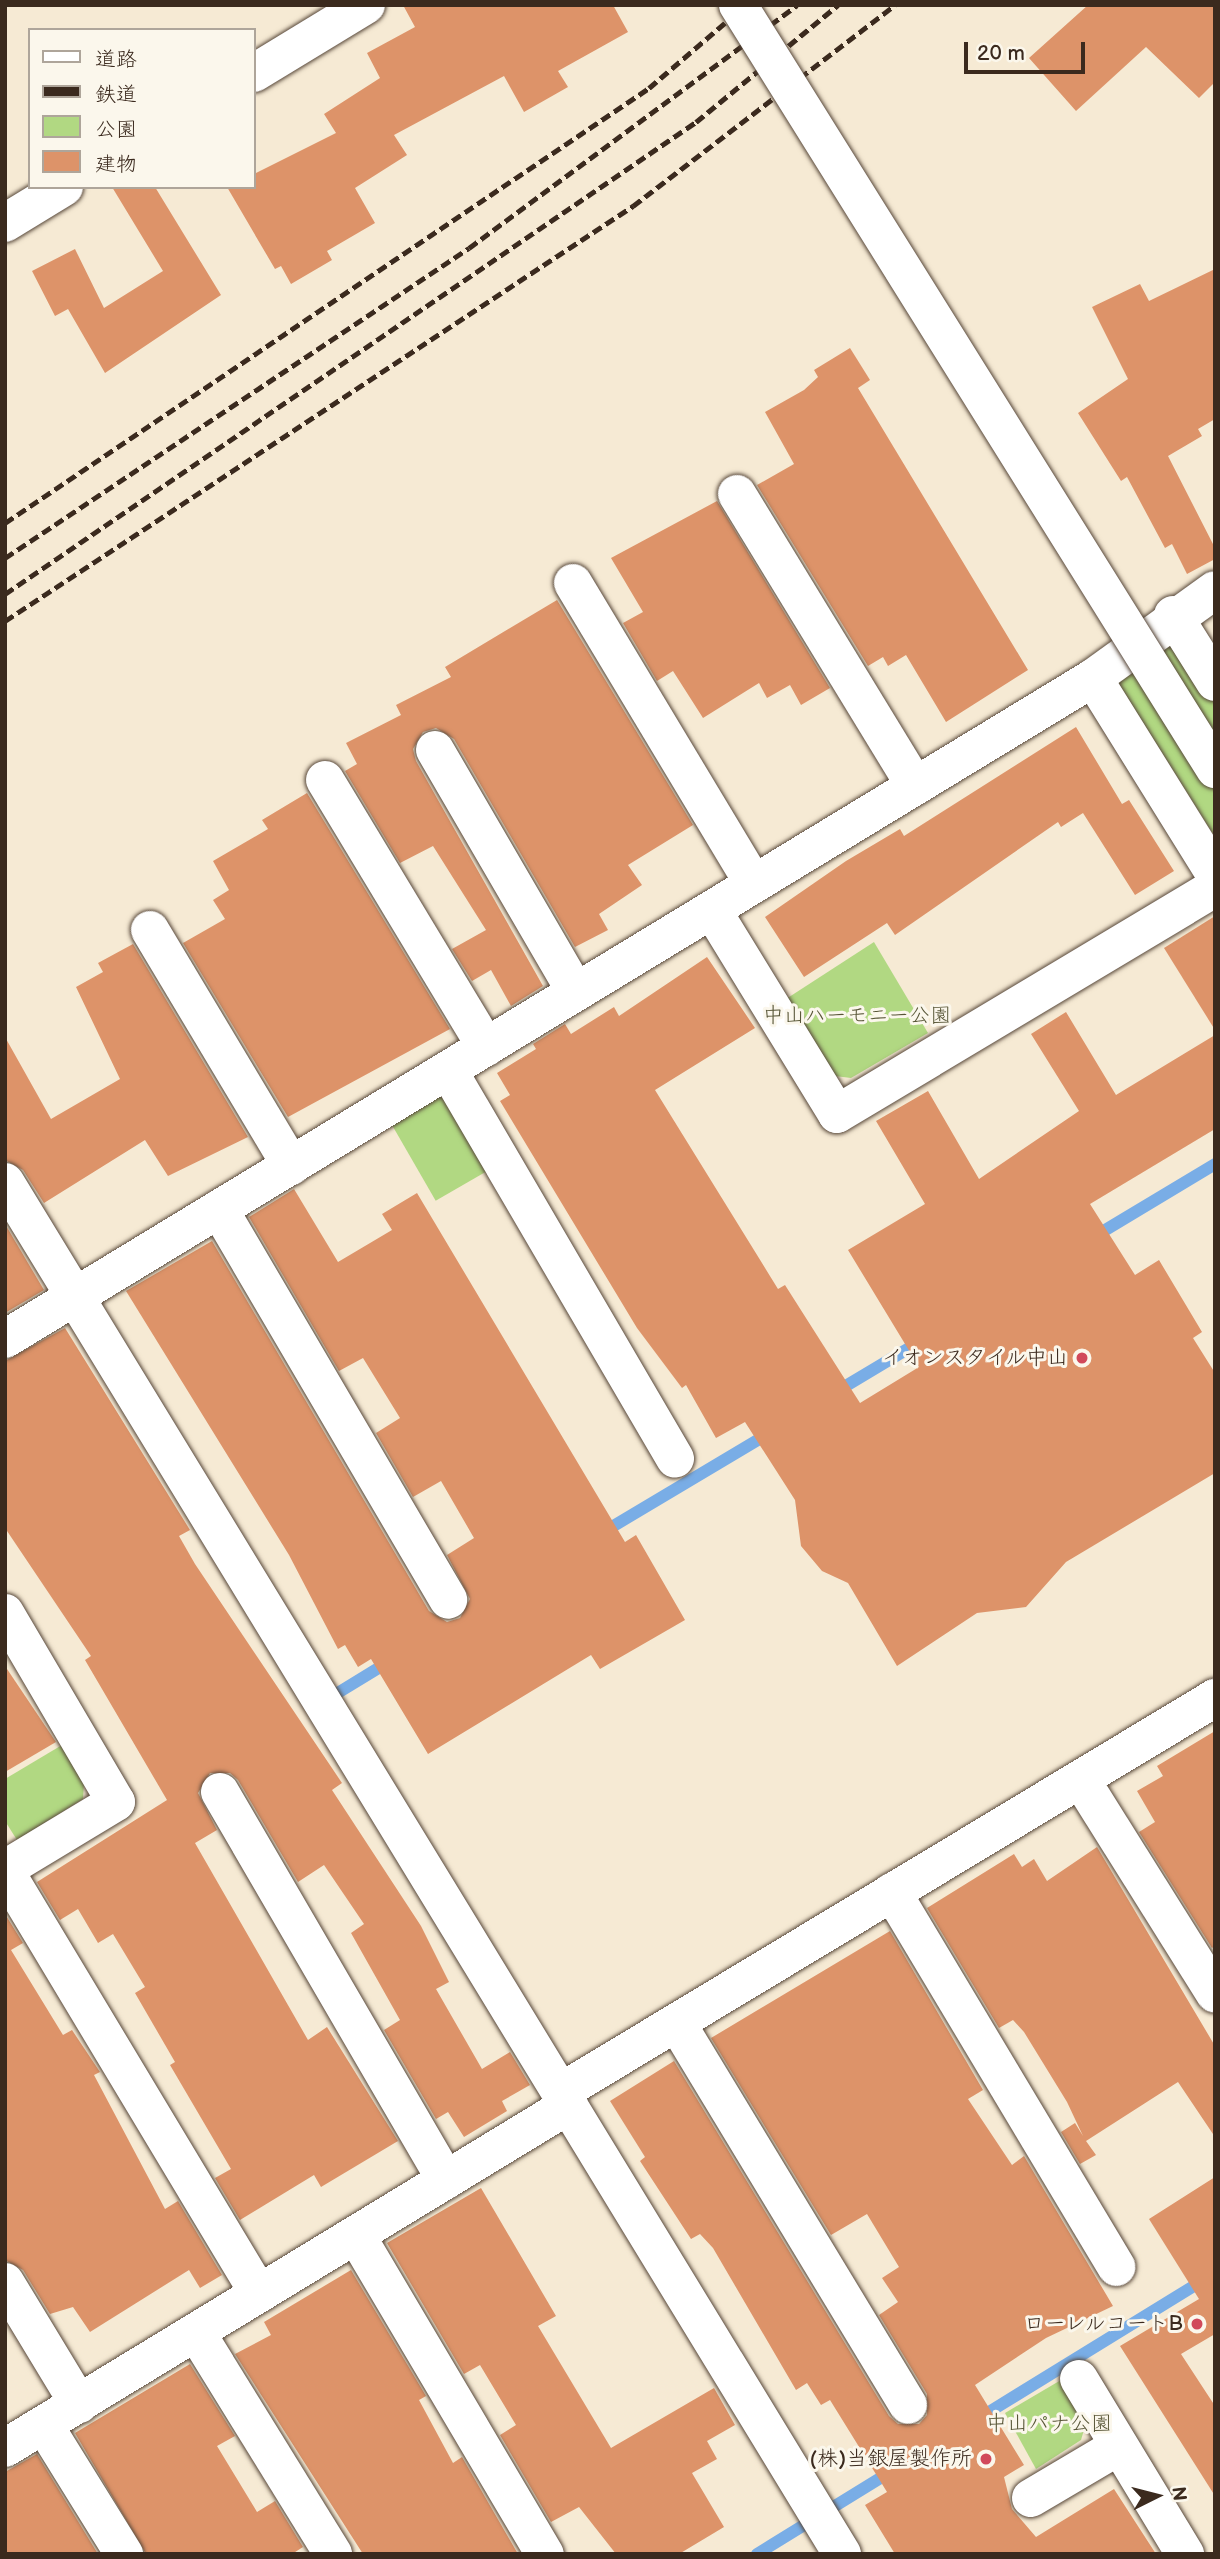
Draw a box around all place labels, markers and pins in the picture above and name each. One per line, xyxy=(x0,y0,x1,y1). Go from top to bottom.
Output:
place label: イオンスタイル中山 xyxy=(879,1345,1068,1371)
marker: イオンスタイル中山 xyxy=(1074,1350,1090,1366)
place label: ローレルコートB xyxy=(1022,2311,1183,2337)
marker: ローレルコートB xyxy=(1189,2316,1205,2332)
place label: (株)当銀屋製作所 xyxy=(810,2446,972,2472)
marker: (株)当銀屋製作所 xyxy=(978,2451,994,2467)

